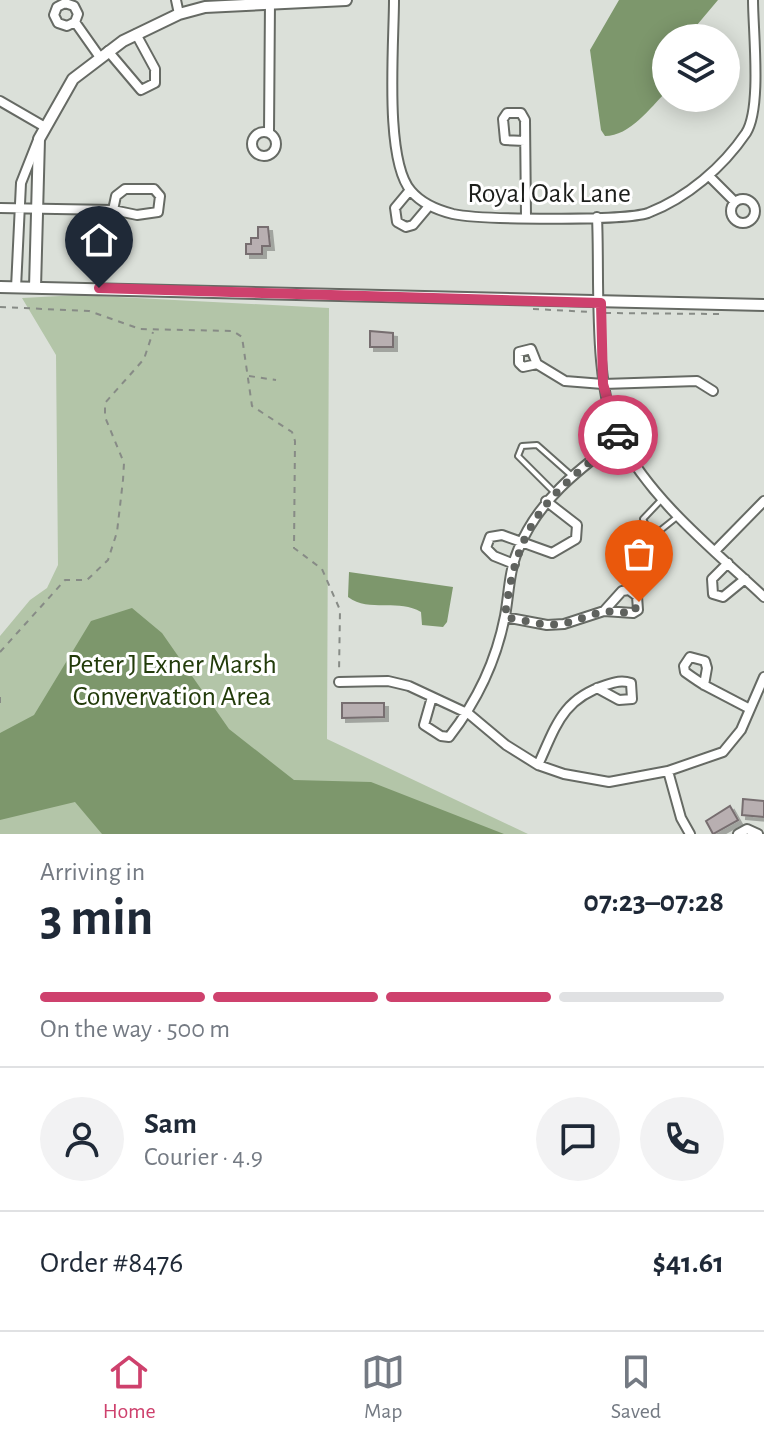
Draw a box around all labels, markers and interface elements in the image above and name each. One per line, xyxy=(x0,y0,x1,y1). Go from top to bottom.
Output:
map controls xyxy=(652,24,740,112)
button: layers xyxy=(652,24,740,112)
street label: Royal Oak Lane xyxy=(467,180,631,208)
pin xyxy=(65,206,133,288)
icon: home xyxy=(77,218,121,262)
courier xyxy=(578,395,658,475)
icon: car xyxy=(596,413,640,457)
pin xyxy=(605,520,673,602)
icon: bag xyxy=(617,532,661,576)
park label: Peter J Exner Marsh Convervation Area xyxy=(67,651,277,711)
text: Arriving in xyxy=(40,859,145,885)
text: 07:23–07:28 xyxy=(583,887,724,917)
text: 3 min xyxy=(40,892,153,944)
text: On the way · 500 m xyxy=(40,1016,230,1042)
button: person xyxy=(40,1097,124,1181)
button: chat xyxy=(536,1097,620,1181)
button: phone xyxy=(640,1097,724,1181)
text: Sam xyxy=(144,1109,197,1139)
text: Courier · 4.9 xyxy=(144,1144,263,1170)
text: Order #8476 xyxy=(40,1248,183,1278)
text: $41.61 xyxy=(652,1248,724,1278)
tab: Home xyxy=(103,1350,156,1424)
tab: Map xyxy=(361,1350,405,1424)
tab: Saved xyxy=(611,1350,661,1424)

